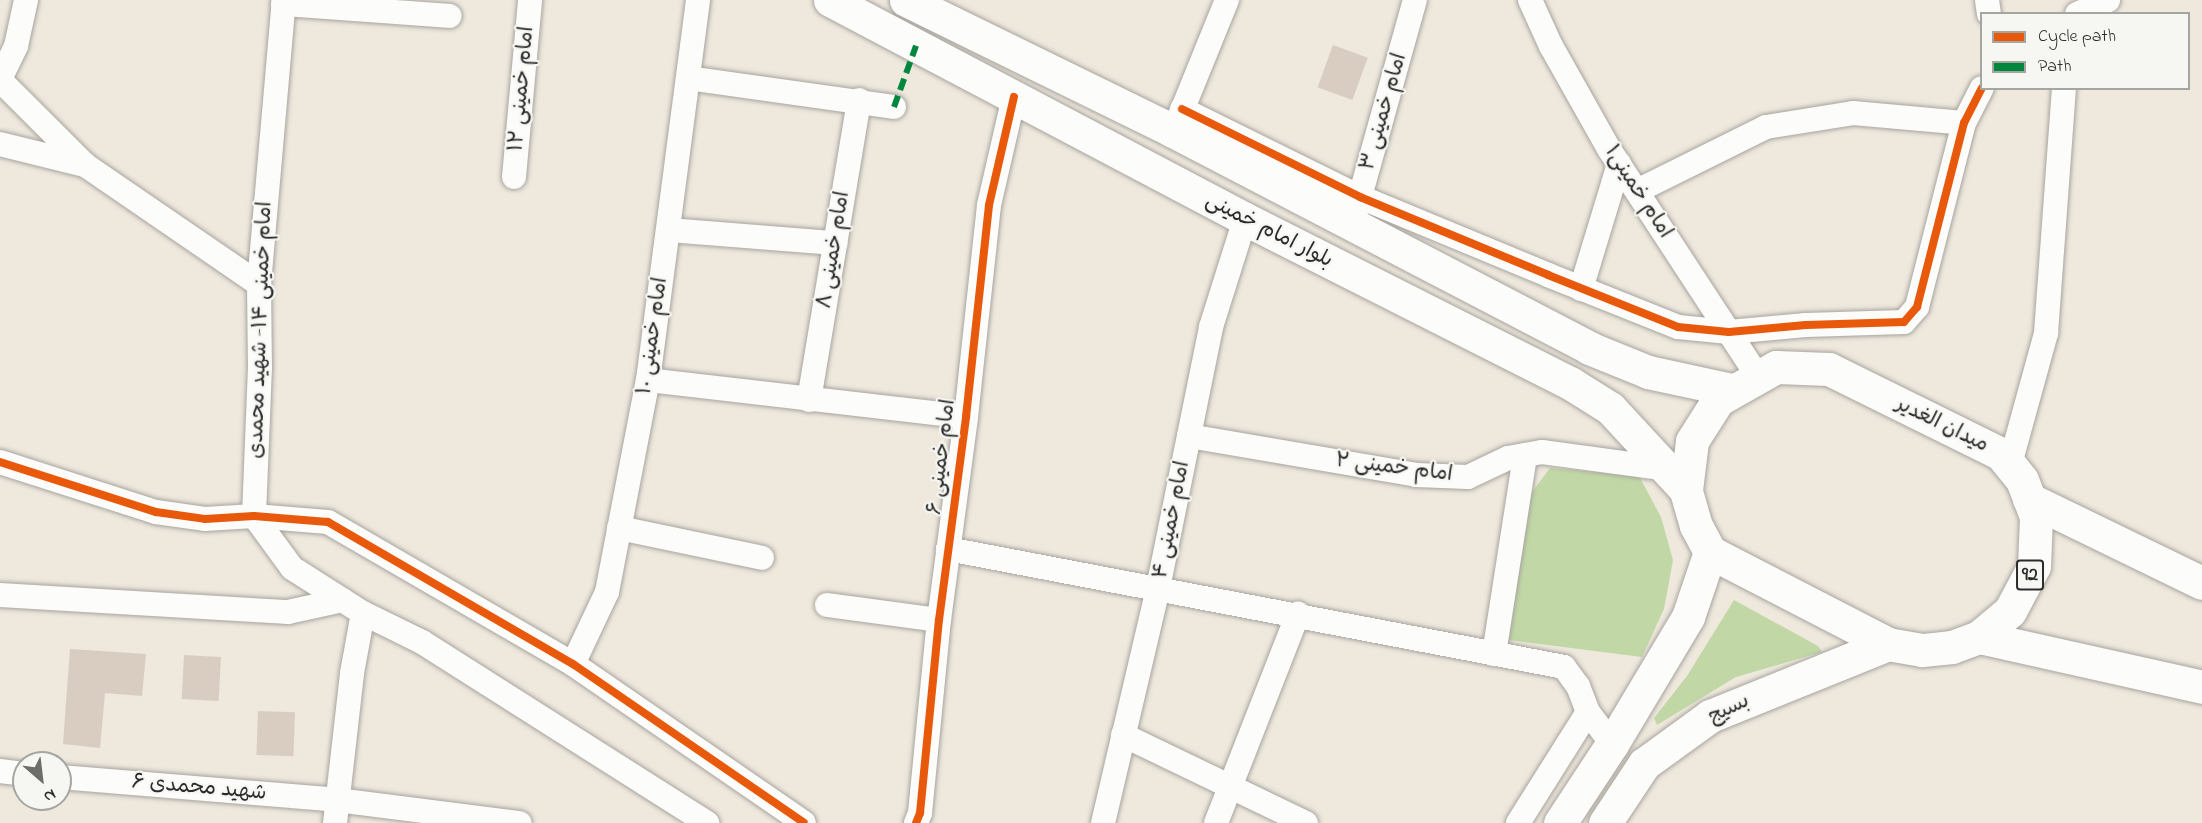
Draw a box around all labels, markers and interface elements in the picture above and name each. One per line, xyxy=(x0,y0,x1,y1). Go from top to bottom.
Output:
legend xyxy=(1980,12,2190,90)
text: Cycle path xyxy=(2038,24,2116,50)
street label: امام خمینی ۱۲ xyxy=(504,25,540,153)
street label: امام خمینی ۳ xyxy=(1355,50,1413,174)
text: Path xyxy=(2038,54,2072,80)
street label: امام خمینی۱ xyxy=(1599,141,1677,243)
street label: بلوار امام خمینی xyxy=(1201,188,1337,274)
street label: امام خمینی ۸ xyxy=(812,190,856,310)
street label: امام خمینی ۱۴- شهید محمدی xyxy=(244,201,278,459)
street label: امام خمینی ۱۰ xyxy=(632,276,674,396)
street label: میدان الغدیر xyxy=(1892,392,1992,458)
street label: امام خمینی ۶ xyxy=(922,398,962,516)
street label: امام خمینی ۲ xyxy=(1334,448,1454,488)
street label: امام خمینی ۴ xyxy=(1148,459,1196,581)
road number: 92 xyxy=(2015,558,2045,592)
street label: بسیج xyxy=(1704,689,1754,729)
north arrow xyxy=(12,751,72,811)
street label: شهید محمدی ۶ xyxy=(131,770,267,806)
text: N xyxy=(39,782,60,808)

